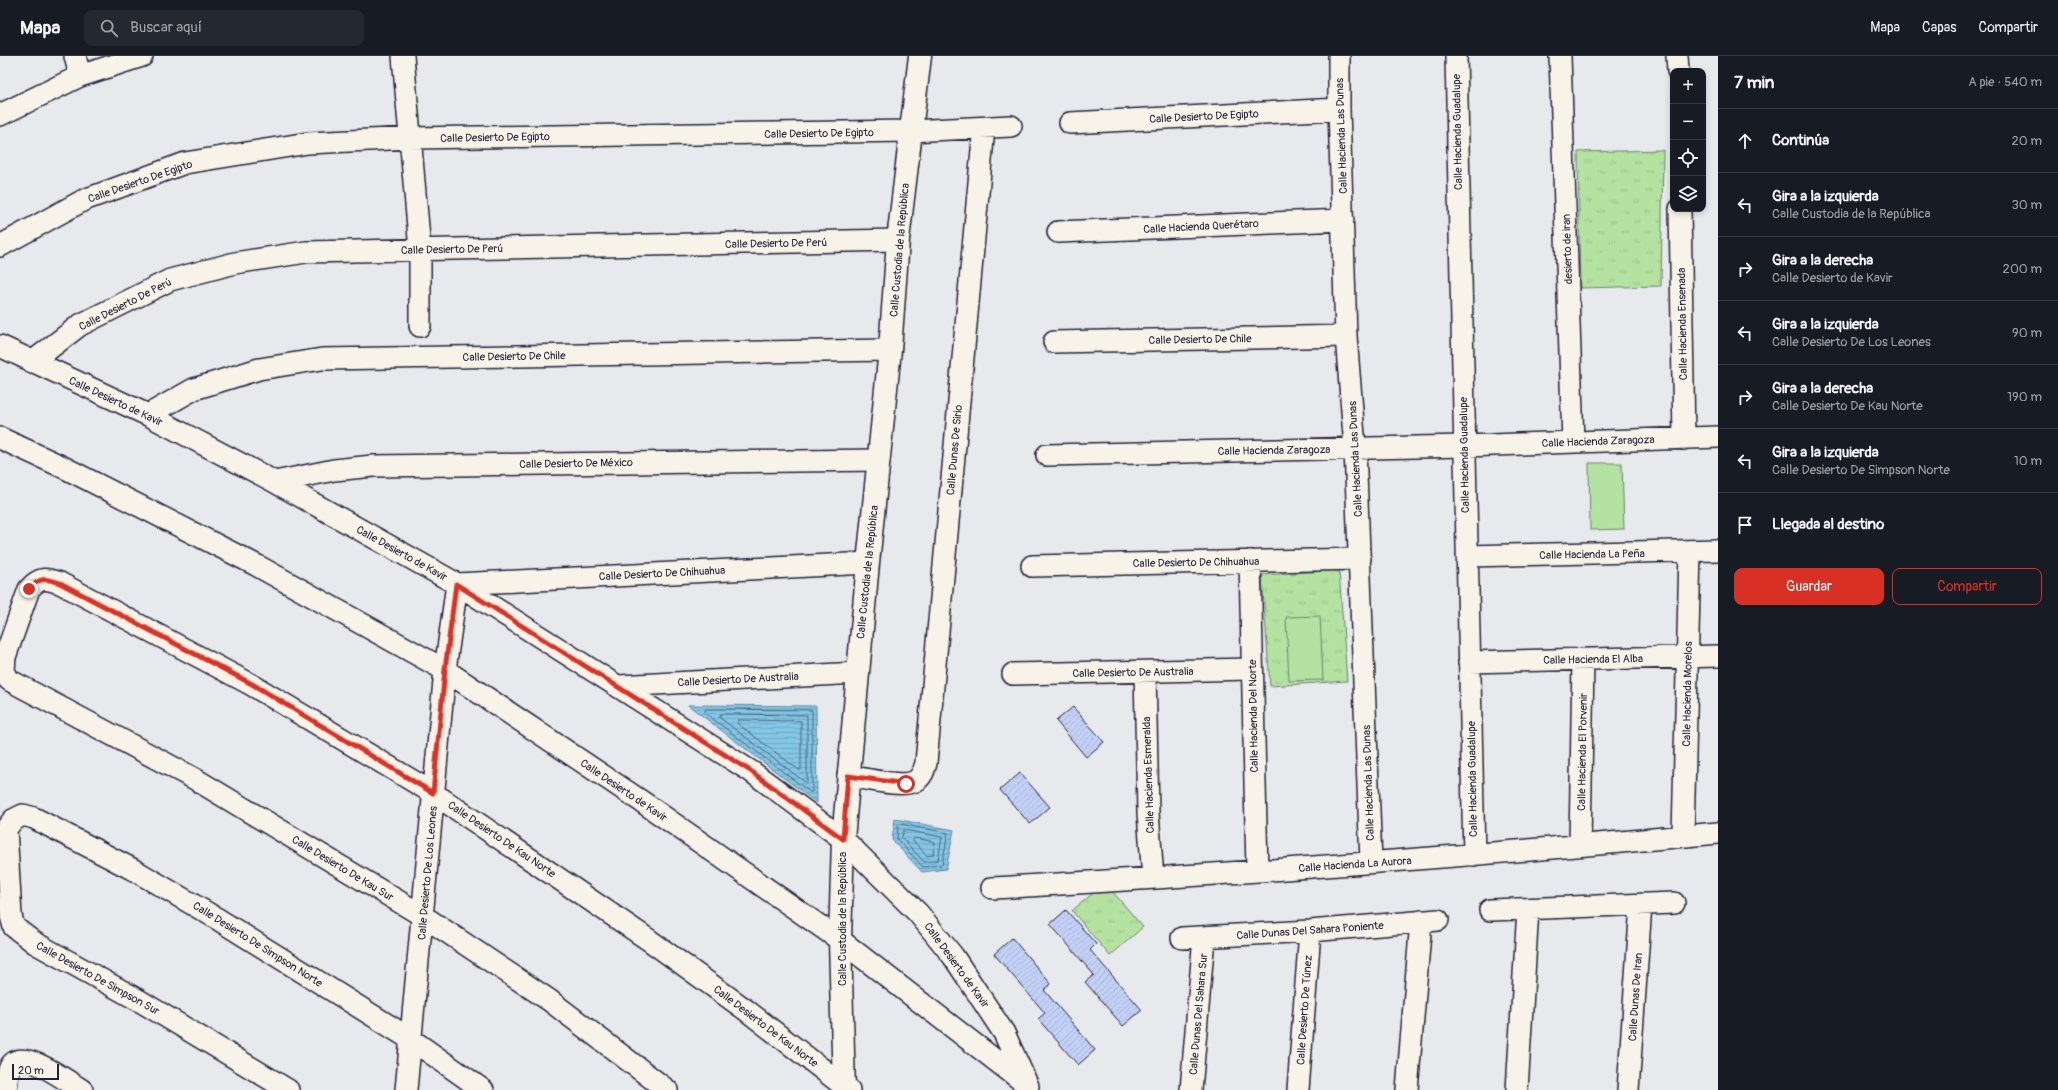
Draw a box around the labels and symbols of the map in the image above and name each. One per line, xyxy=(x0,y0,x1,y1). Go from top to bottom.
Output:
street label: Calle Hacienda Guadalupe xyxy=(1450,73,1465,190)
street label: Calle Hacienda Las Dunas xyxy=(1333,78,1350,194)
street label: Calle Desierto De Egipto xyxy=(1149,107,1259,126)
street label: Calle Desierto De Egipto xyxy=(764,126,874,141)
street label: Calle Desierto De Egipto xyxy=(440,130,550,145)
street label: Calle Desierto De Egipto xyxy=(86,157,194,205)
street label: Calle Custodia de la República xyxy=(887,183,912,317)
street label: desierto de iran xyxy=(1560,214,1575,284)
street label: Calle Hacienda Querétaro xyxy=(1143,217,1259,236)
street label: Calle Desierto De Perú xyxy=(725,236,827,251)
street label: Calle Desierto De Perú xyxy=(401,242,503,257)
street label: Calle Hacienda Ensenada xyxy=(1675,268,1690,380)
street label: Calle Desierto De Perú xyxy=(77,275,174,333)
street label: Calle Desierto De Chile xyxy=(1148,332,1252,347)
street label: Calle Desierto De Chile xyxy=(462,349,566,364)
street label: Calle Desierto de Kavir xyxy=(67,374,165,429)
street label: Calle Hacienda Guadalupe xyxy=(1457,396,1472,513)
street label: Calle Hacienda Las Dunas xyxy=(1346,401,1365,517)
street label: Calle Dunas De Sirio xyxy=(944,404,965,496)
street label: Calle Hacienda Zaragoza xyxy=(1541,433,1655,450)
street label: Calle Hacienda Zaragoza xyxy=(1217,443,1331,458)
street label: Calle Desierto De México xyxy=(519,456,633,471)
street label: Calle Custodia de la República xyxy=(854,505,881,639)
street label: Calle Desierto de Kavir xyxy=(354,523,450,584)
street label: Calle Hacienda La Peña xyxy=(1539,547,1645,562)
street label: Calle Desierto De Chihuahua xyxy=(1133,555,1259,570)
street label: Calle Desierto De Chihuahua xyxy=(598,564,726,583)
route end xyxy=(20,580,38,598)
street label: Calle Hacienda Morelos xyxy=(1680,641,1695,747)
street label: Calle Hacienda El Alba xyxy=(1543,652,1643,667)
street label: Calle Hacienda Del Norte xyxy=(1246,659,1261,773)
street label: Calle Desierto De Australia xyxy=(1072,665,1194,680)
street label: Calle Desierto De Australia xyxy=(677,670,799,689)
street label: Calle Hacienda El Porvenir xyxy=(1575,693,1590,811)
street label: Calle Hacienda Esmeralda xyxy=(1140,716,1157,834)
street label: Calle Hacienda Guadalupe xyxy=(1465,720,1480,837)
street label: Calle Hacienda Las Dunas xyxy=(1360,725,1377,841)
street label: Calle Desierto de Kavir xyxy=(578,756,670,824)
route start xyxy=(897,775,915,793)
street label: Calle Desierto De Kau Norte xyxy=(445,798,559,881)
street label: Calle Desierto De Los Leones xyxy=(415,805,440,941)
street label: Calle Desierto De Kau Sur xyxy=(290,833,396,904)
street label: Calle Custodia de la República xyxy=(836,852,849,986)
street label: Calle Hacienda La Aurora xyxy=(1298,854,1412,875)
street label: Calle Desierto De Simpson Norte xyxy=(190,899,325,990)
street label: Calle Dunas Del Sahara Poniente xyxy=(1236,919,1385,942)
street label: Calle Desierto de Kavir xyxy=(921,920,992,1010)
street label: Calle Desierto De Simpson Sur xyxy=(34,939,162,1018)
street label: Calle Dunas De Iran xyxy=(1626,952,1645,1042)
street label: Calle Dunas Del Sahara Sur xyxy=(1187,953,1210,1076)
street label: Calle Desierto De Túnez xyxy=(1294,954,1315,1065)
street label: Calle Desierto De Kau Norte xyxy=(711,983,821,1070)
scale bar xyxy=(12,1062,59,1081)

